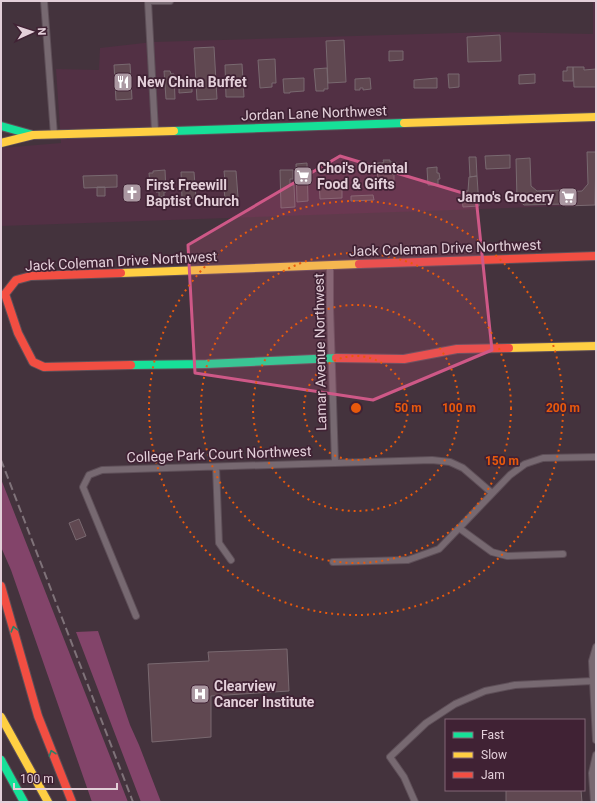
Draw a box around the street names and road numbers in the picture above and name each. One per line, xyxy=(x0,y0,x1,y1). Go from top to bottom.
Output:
street label: Jordan Lane Northwest xyxy=(241,102,388,124)
street label: Jack Coleman Drive Northwest xyxy=(349,237,542,259)
street label: Jack Coleman Drive Northwest xyxy=(25,248,218,274)
street label: Lamar Avenue Northwest xyxy=(311,273,329,431)
street label: College Park Court Northwest xyxy=(126,443,312,465)

